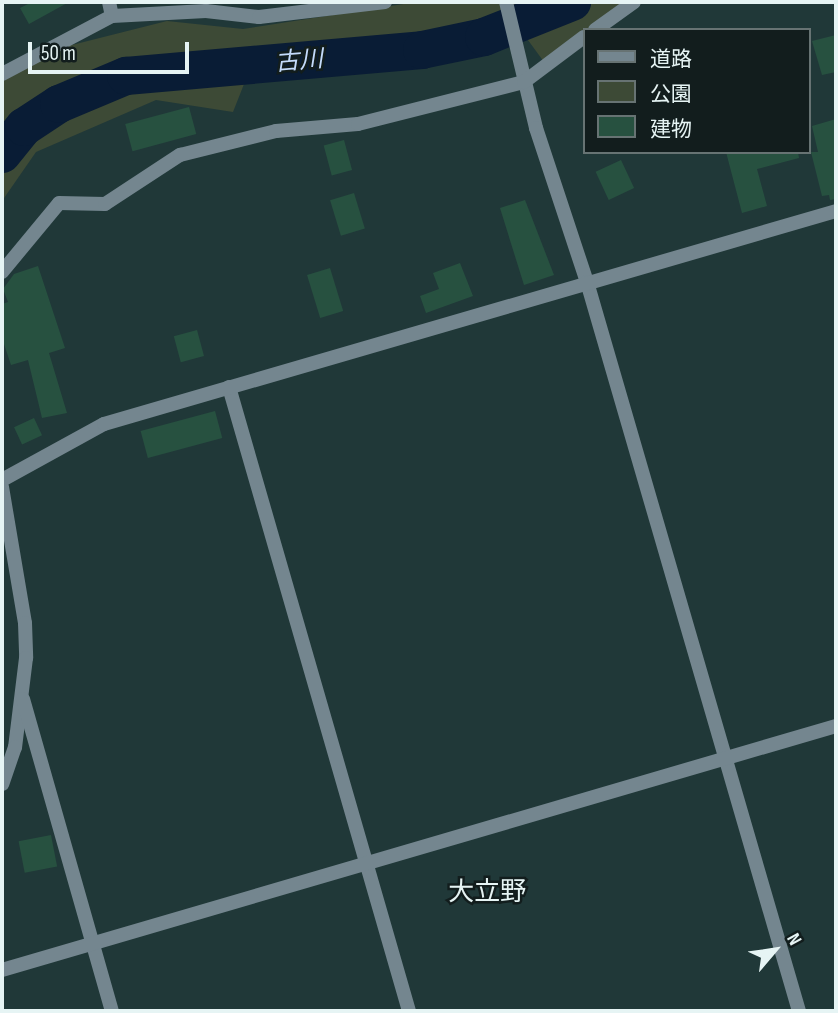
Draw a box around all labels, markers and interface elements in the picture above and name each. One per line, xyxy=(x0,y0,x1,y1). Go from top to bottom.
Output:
scale bar xyxy=(32,28,192,72)
legend xyxy=(582,28,810,154)
text: 50 m xyxy=(41,41,76,66)
water label: 古川 xyxy=(274,45,324,77)
text: 道路 xyxy=(650,47,692,72)
text: 公園 xyxy=(650,82,692,107)
text: 建物 xyxy=(650,117,692,142)
district label: 大立野 xyxy=(448,877,526,909)
north arrow xyxy=(740,915,810,985)
text: N xyxy=(781,930,806,950)

